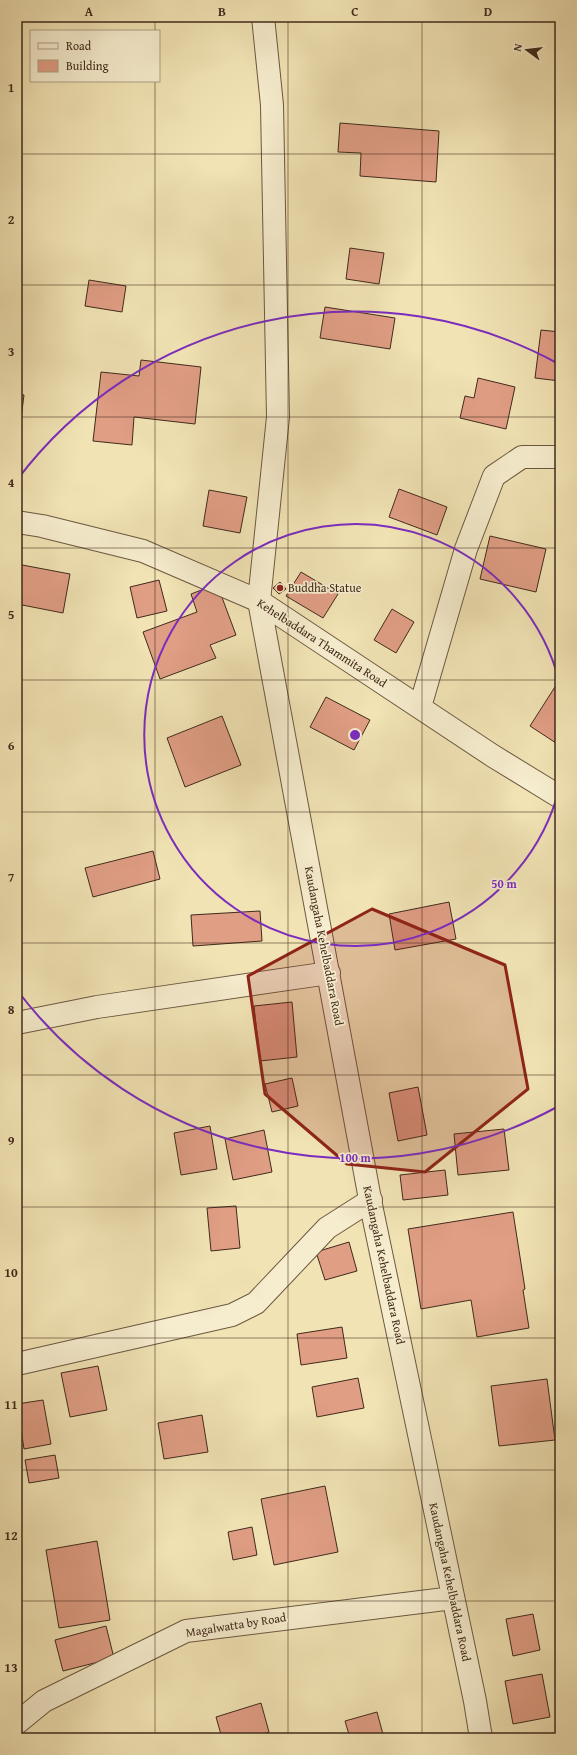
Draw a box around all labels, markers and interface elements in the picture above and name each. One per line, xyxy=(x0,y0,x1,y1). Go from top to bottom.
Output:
text: A xyxy=(85,2,94,21)
text: B xyxy=(218,2,226,21)
text: C xyxy=(351,2,359,21)
text: D xyxy=(484,2,492,21)
legend xyxy=(30,30,160,82)
north arrow xyxy=(507,30,547,70)
text: Road xyxy=(66,37,92,54)
text: N xyxy=(509,41,526,53)
text: Building xyxy=(66,57,109,74)
text: 1 xyxy=(8,78,14,97)
text: 2 xyxy=(8,210,15,229)
text: 3 xyxy=(8,342,14,361)
text: 4 xyxy=(8,473,15,492)
place label: Buddha Statue xyxy=(288,579,362,596)
marker: Buddha Statue xyxy=(275,583,285,593)
street label: Kehelbaddara Thammita Road xyxy=(254,594,391,691)
text: 5 xyxy=(8,605,15,624)
centre of rings xyxy=(348,728,362,742)
text: 6 xyxy=(8,736,15,755)
street label: Kaudangaha Kehelbaddara Road xyxy=(301,865,348,1028)
text: 7 xyxy=(8,868,15,887)
text: 50 m xyxy=(491,875,517,892)
text: 8 xyxy=(8,1000,15,1019)
text: 9 xyxy=(8,1131,15,1150)
text: 100 m xyxy=(339,1149,372,1166)
street label: Kaudangaha Kehelbaddara Road xyxy=(359,1184,410,1346)
text: 10 xyxy=(4,1263,18,1282)
text: 11 xyxy=(4,1395,18,1414)
street label: Kaudangaha Kehelbaddara Road xyxy=(425,1501,476,1663)
text: 12 xyxy=(4,1526,18,1545)
street label: Magalwatta by Road xyxy=(185,1608,288,1641)
text: 13 xyxy=(4,1658,18,1677)

